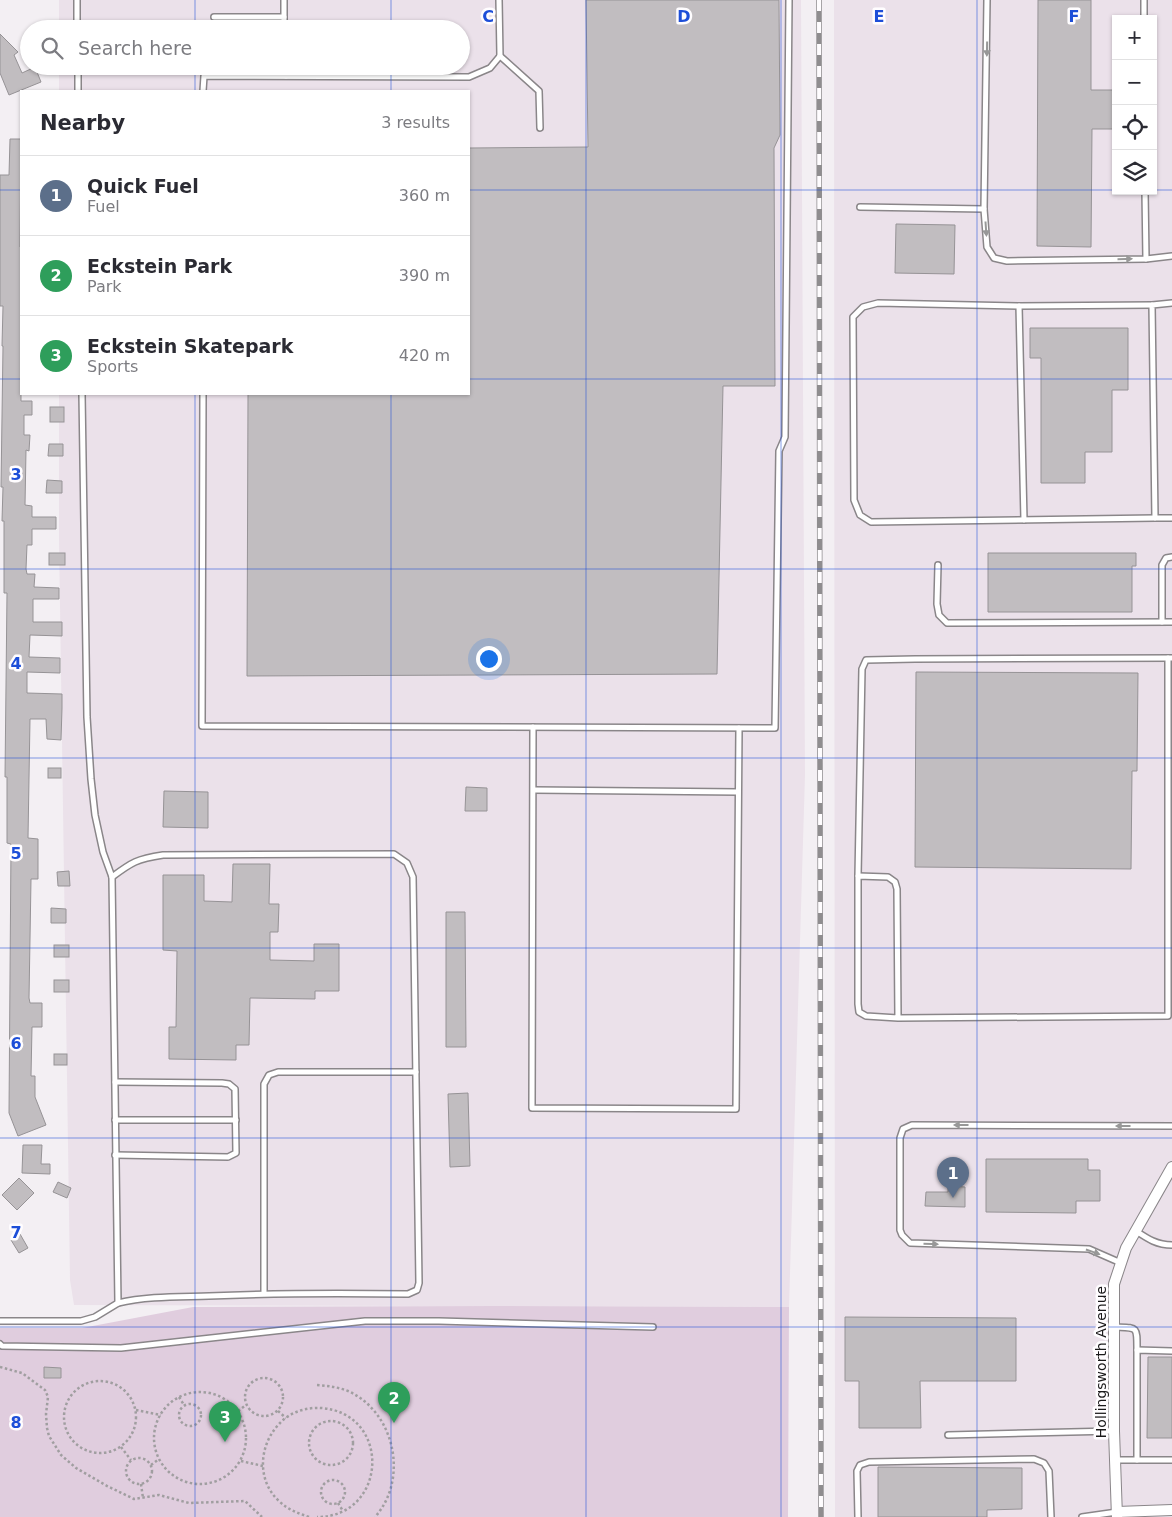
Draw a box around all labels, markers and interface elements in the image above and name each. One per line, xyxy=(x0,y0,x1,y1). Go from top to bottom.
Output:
text: C xyxy=(482,7,494,26)
text: D xyxy=(677,7,691,26)
text: E xyxy=(874,7,884,26)
text: F xyxy=(1069,7,1079,26)
map controls xyxy=(1112,15,1157,195)
button: + xyxy=(1112,15,1157,60)
search box xyxy=(20,20,470,75)
icon: search xyxy=(38,34,66,62)
text: Search here xyxy=(78,37,192,59)
one-way arrow xyxy=(983,41,991,57)
button: − xyxy=(1112,60,1157,105)
button: locate xyxy=(1112,105,1157,150)
text: Nearby xyxy=(40,111,125,135)
text: 3 results xyxy=(381,113,450,132)
button: layers xyxy=(1112,150,1157,195)
text: Quick Fuel xyxy=(87,175,199,197)
text: 1 xyxy=(50,186,62,205)
text: 360 m xyxy=(399,186,450,205)
text: Fuel xyxy=(87,197,120,216)
one-way arrow xyxy=(982,221,990,237)
text: Eckstein Park xyxy=(87,255,232,277)
one-way arrow xyxy=(1117,255,1133,263)
text: 2 xyxy=(50,266,62,285)
text: 390 m xyxy=(399,266,450,285)
text: Park xyxy=(87,277,122,296)
text: Eckstein Skatepark xyxy=(87,335,293,357)
text: 3 xyxy=(50,346,62,365)
text: 420 m xyxy=(399,346,450,365)
text: Sports xyxy=(87,357,138,376)
text: 3 xyxy=(10,465,22,484)
your location xyxy=(476,646,502,672)
text: 4 xyxy=(10,654,22,673)
text: 5 xyxy=(10,844,22,863)
text: 6 xyxy=(10,1034,22,1053)
one-way arrow xyxy=(953,1121,969,1129)
one-way arrow xyxy=(1115,1121,1131,1129)
pin: 1 xyxy=(937,1157,969,1198)
text: 7 xyxy=(10,1223,22,1242)
one-way arrow xyxy=(923,1240,939,1248)
one-way arrow xyxy=(1086,1248,1101,1256)
street label: Hollingsworth Avenue xyxy=(1093,1286,1109,1438)
pin: 2 xyxy=(378,1382,410,1423)
pin: 3 xyxy=(209,1401,241,1442)
text: 8 xyxy=(10,1413,22,1432)

